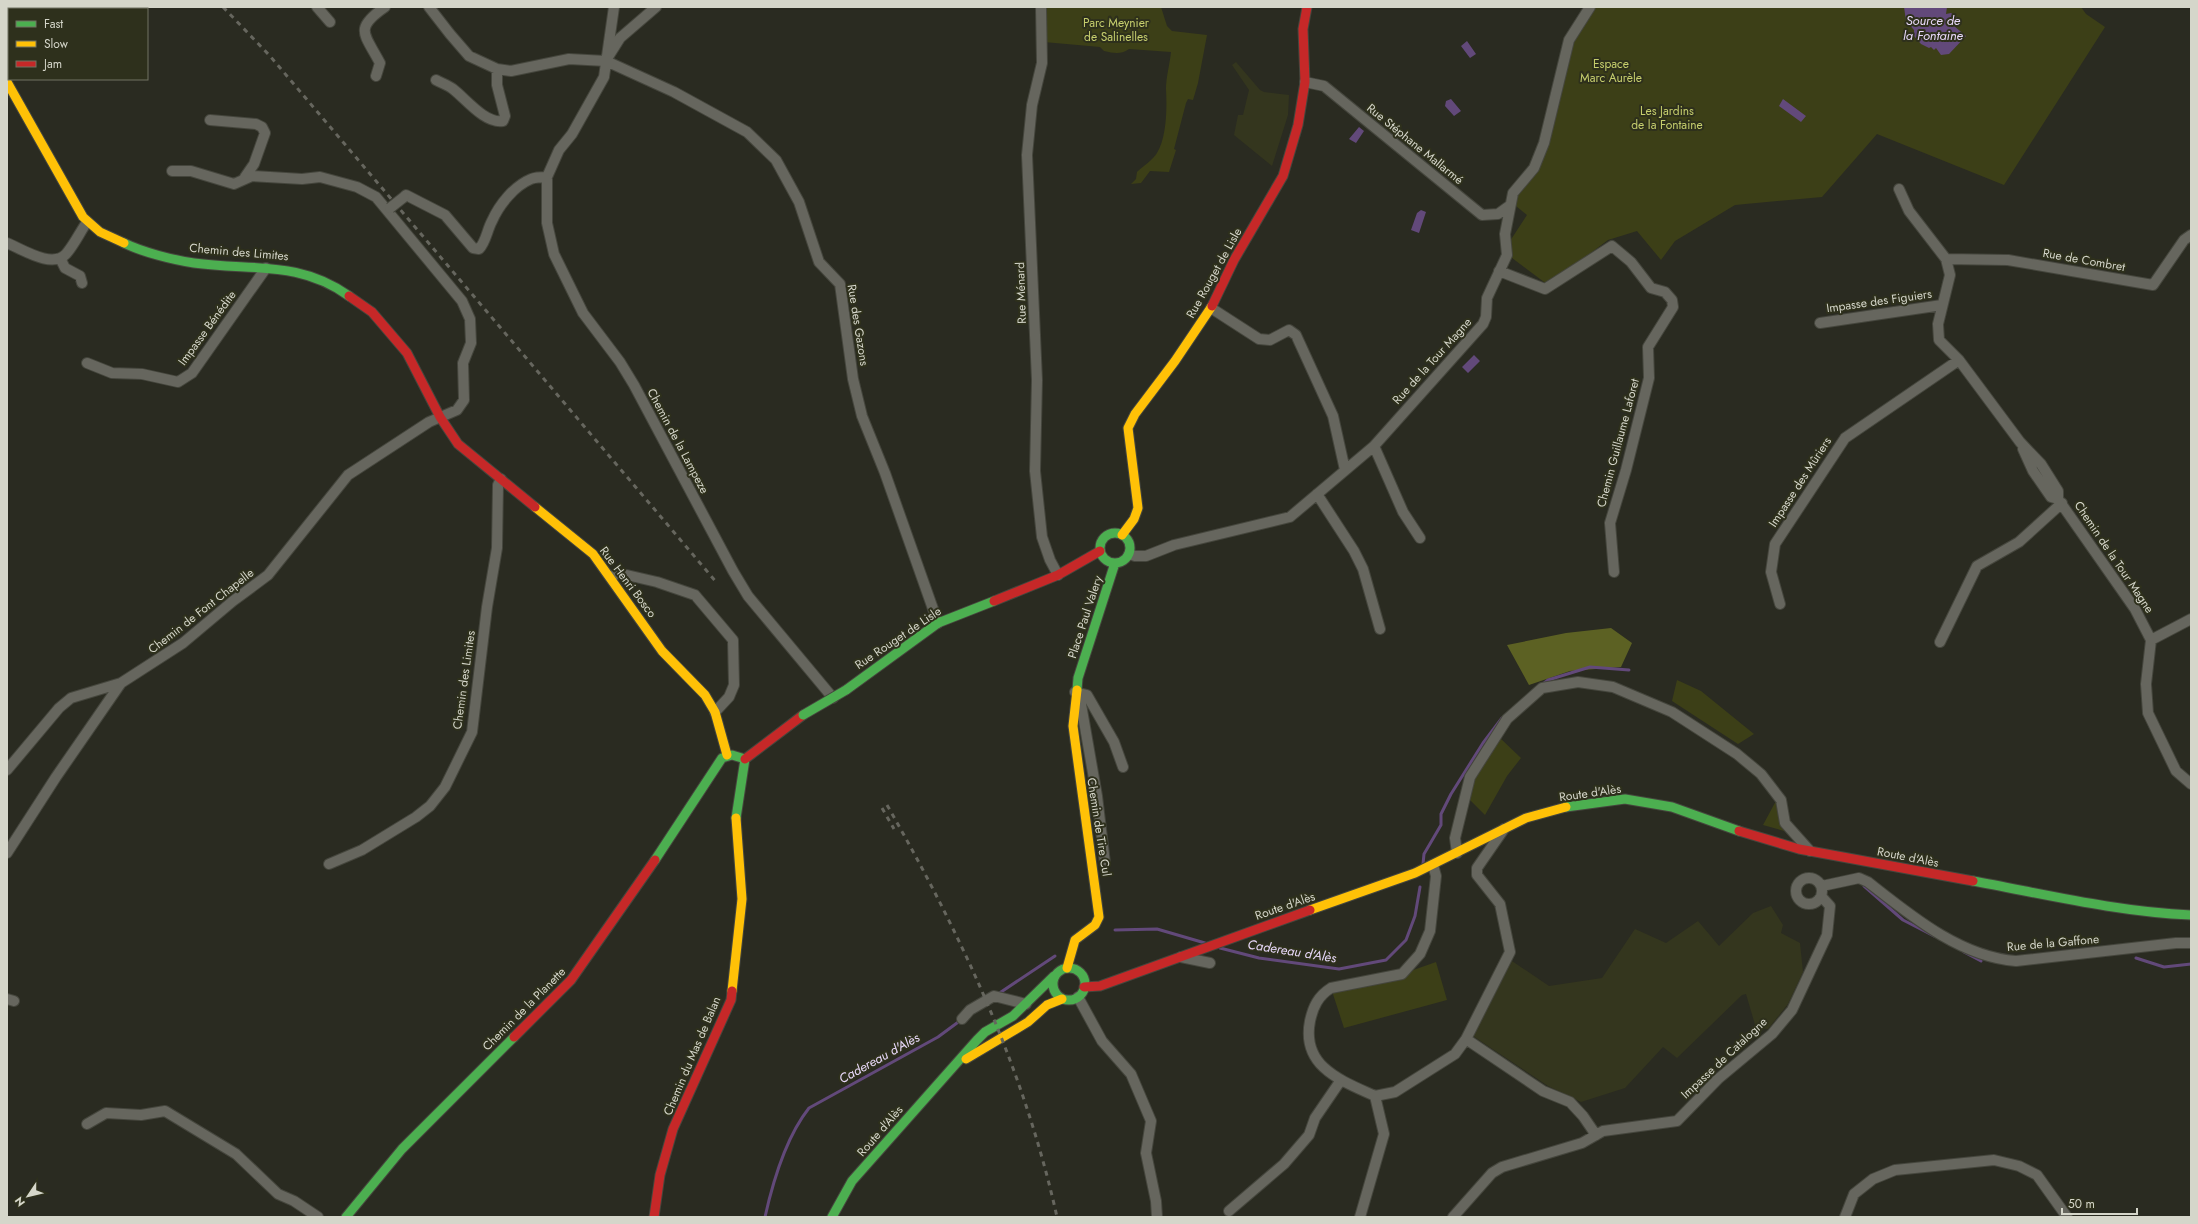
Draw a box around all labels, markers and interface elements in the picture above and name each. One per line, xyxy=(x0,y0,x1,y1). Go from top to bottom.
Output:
legend xyxy=(8,8,148,80)
water label: Source de la Fontaine xyxy=(1903,11,1964,45)
park label: Parc Meynier de Salinelles xyxy=(1083,14,1150,46)
text: Fast xyxy=(44,15,63,33)
text: Slow xyxy=(44,35,69,53)
text: Jam xyxy=(42,55,62,73)
park label: Espace Marc Aurèle xyxy=(1580,55,1642,87)
street label: Rue Stéphane Mallarmé xyxy=(1363,99,1467,189)
park label: Les Jardins de la Fontaine xyxy=(1631,102,1703,134)
street label: Rue Rouget de Lisle xyxy=(1182,225,1246,321)
street label: Chemin des Limites xyxy=(189,239,289,265)
street label: Rue de Combret xyxy=(2041,244,2127,276)
street label: Rue Ménard xyxy=(1011,262,1031,324)
street label: Rue des Gazons xyxy=(843,283,873,367)
street label: Impasse des Figuiers xyxy=(1825,285,1933,317)
street label: Impasse Bénédite xyxy=(174,287,240,369)
street label: Rue de la Tour Magne xyxy=(1388,314,1476,408)
street label: Chemin Guillaume Laforet xyxy=(1592,376,1644,509)
street label: Chemin de la Lampeze xyxy=(643,385,713,497)
street label: Impasse des Mûriers xyxy=(1764,433,1836,531)
street label: Chemin de la Tour Magne xyxy=(2070,497,2158,617)
street label: Rue Henri Bosco xyxy=(595,543,661,622)
street label: Chemin de Font Chapelle xyxy=(144,564,258,658)
street label: Place Paul Valery xyxy=(1063,572,1107,661)
street label: Rue Rouget de Lisle xyxy=(851,602,945,674)
street label: Chemin des Limites xyxy=(448,629,480,730)
street label: Chemin de Tire Cul xyxy=(1082,777,1116,877)
street label: Route d'Alès xyxy=(1558,780,1622,806)
street label: Route d'Alès xyxy=(1876,842,1940,872)
street label: Route d'Alès xyxy=(1253,887,1318,925)
street label: Rue de la Gaffone xyxy=(2006,930,2100,956)
water label: Cadereau d'Alès xyxy=(1246,935,1339,968)
street label: Chemin de la Planette xyxy=(478,963,570,1055)
street label: Chemin du Mas de Balan xyxy=(659,994,725,1118)
street label: Impasse de Catalogne xyxy=(1677,1013,1771,1103)
water label: Cadereau d'Alès xyxy=(835,1028,924,1088)
street label: Route d'Alès xyxy=(853,1101,907,1160)
north arrow xyxy=(8,1176,48,1216)
scale bar xyxy=(2062,1190,2137,1216)
text: N xyxy=(11,1194,29,1210)
text: 50 m xyxy=(2068,1195,2095,1213)

